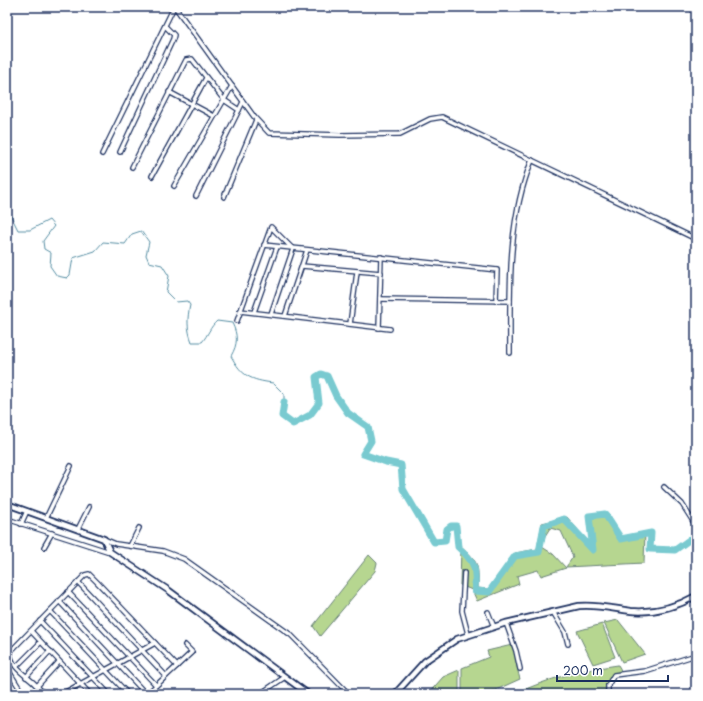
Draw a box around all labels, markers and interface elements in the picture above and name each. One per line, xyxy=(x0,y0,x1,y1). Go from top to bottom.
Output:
scale bar xyxy=(557,657,668,683)
text: 200 m xyxy=(563,661,603,679)

